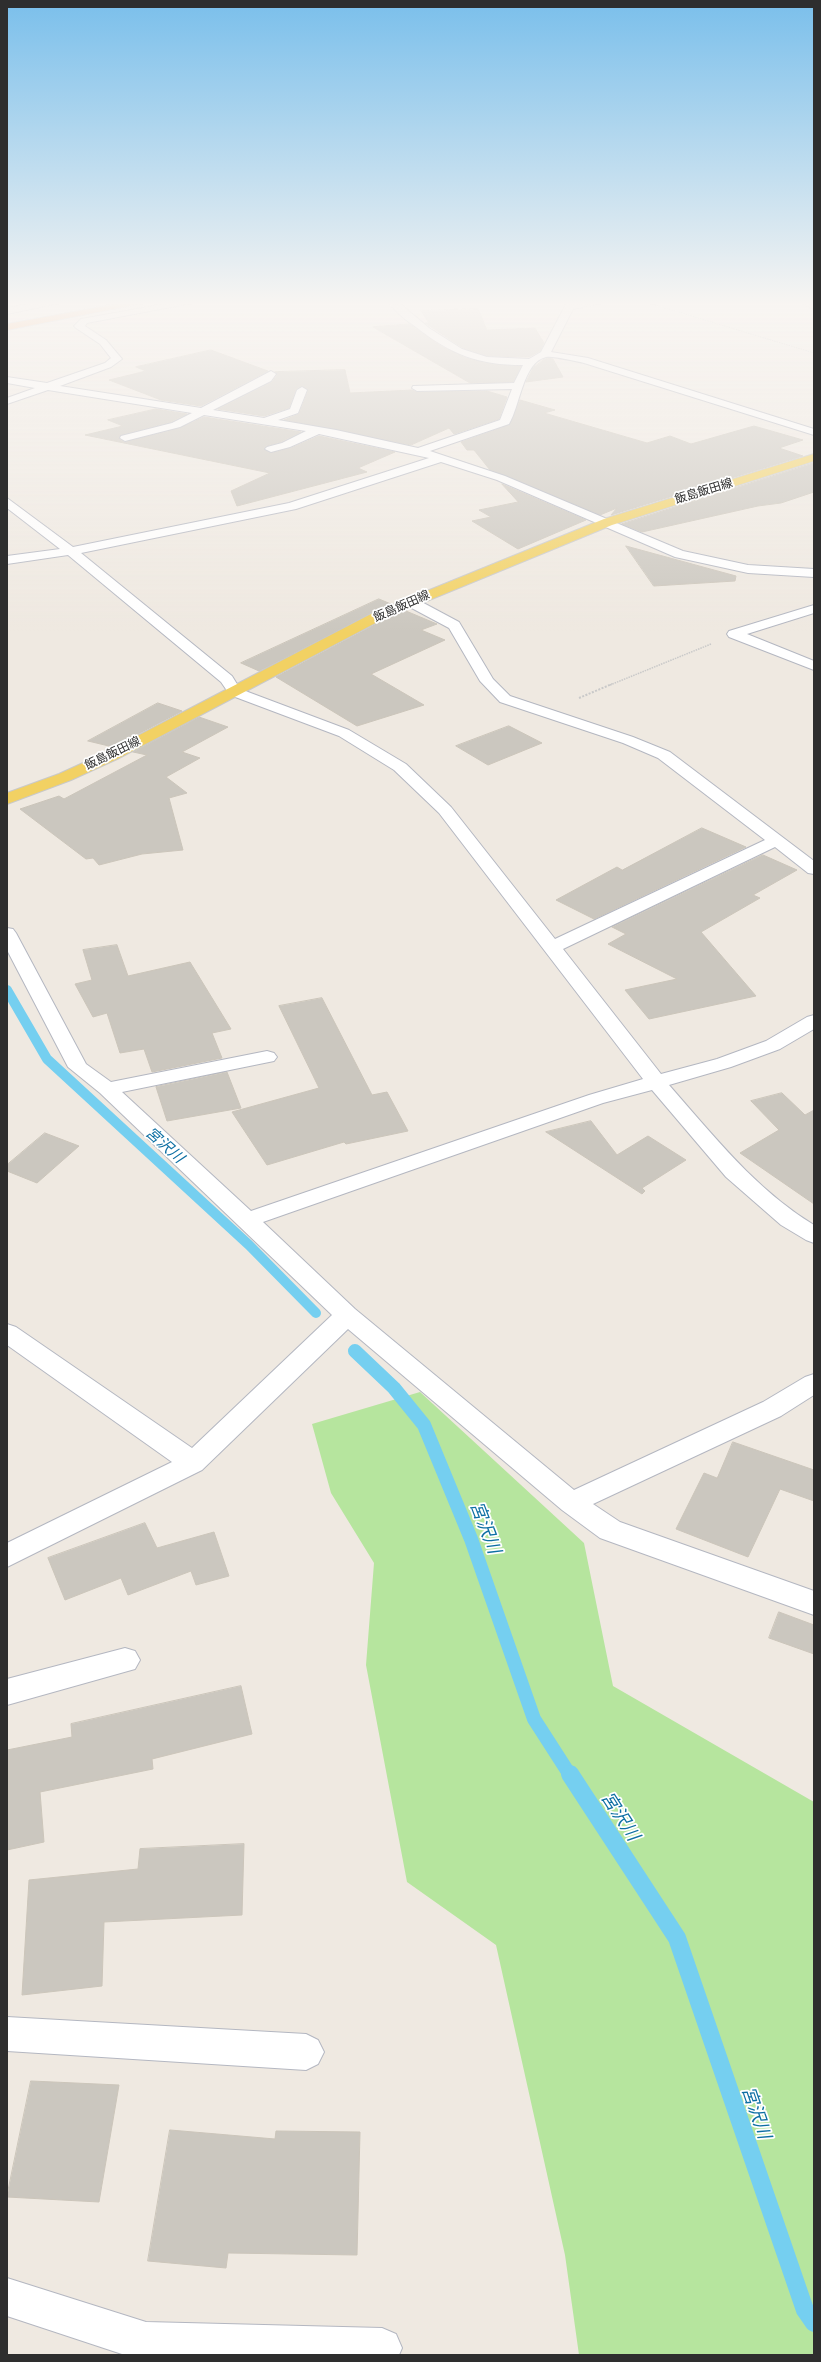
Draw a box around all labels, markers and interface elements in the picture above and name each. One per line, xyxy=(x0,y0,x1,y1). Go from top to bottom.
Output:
street label: 飯島飯田線 xyxy=(673,476,735,508)
street label: 飯島飯田線 xyxy=(372,588,432,626)
street label: 飯島飯田線 xyxy=(83,734,143,774)
water label: 宮沢川 xyxy=(141,1124,187,1168)
water label: 宮沢川 xyxy=(464,1499,504,1557)
water label: 宮沢川 xyxy=(595,1788,643,1846)
water label: 宮沢川 xyxy=(736,2084,774,2142)

